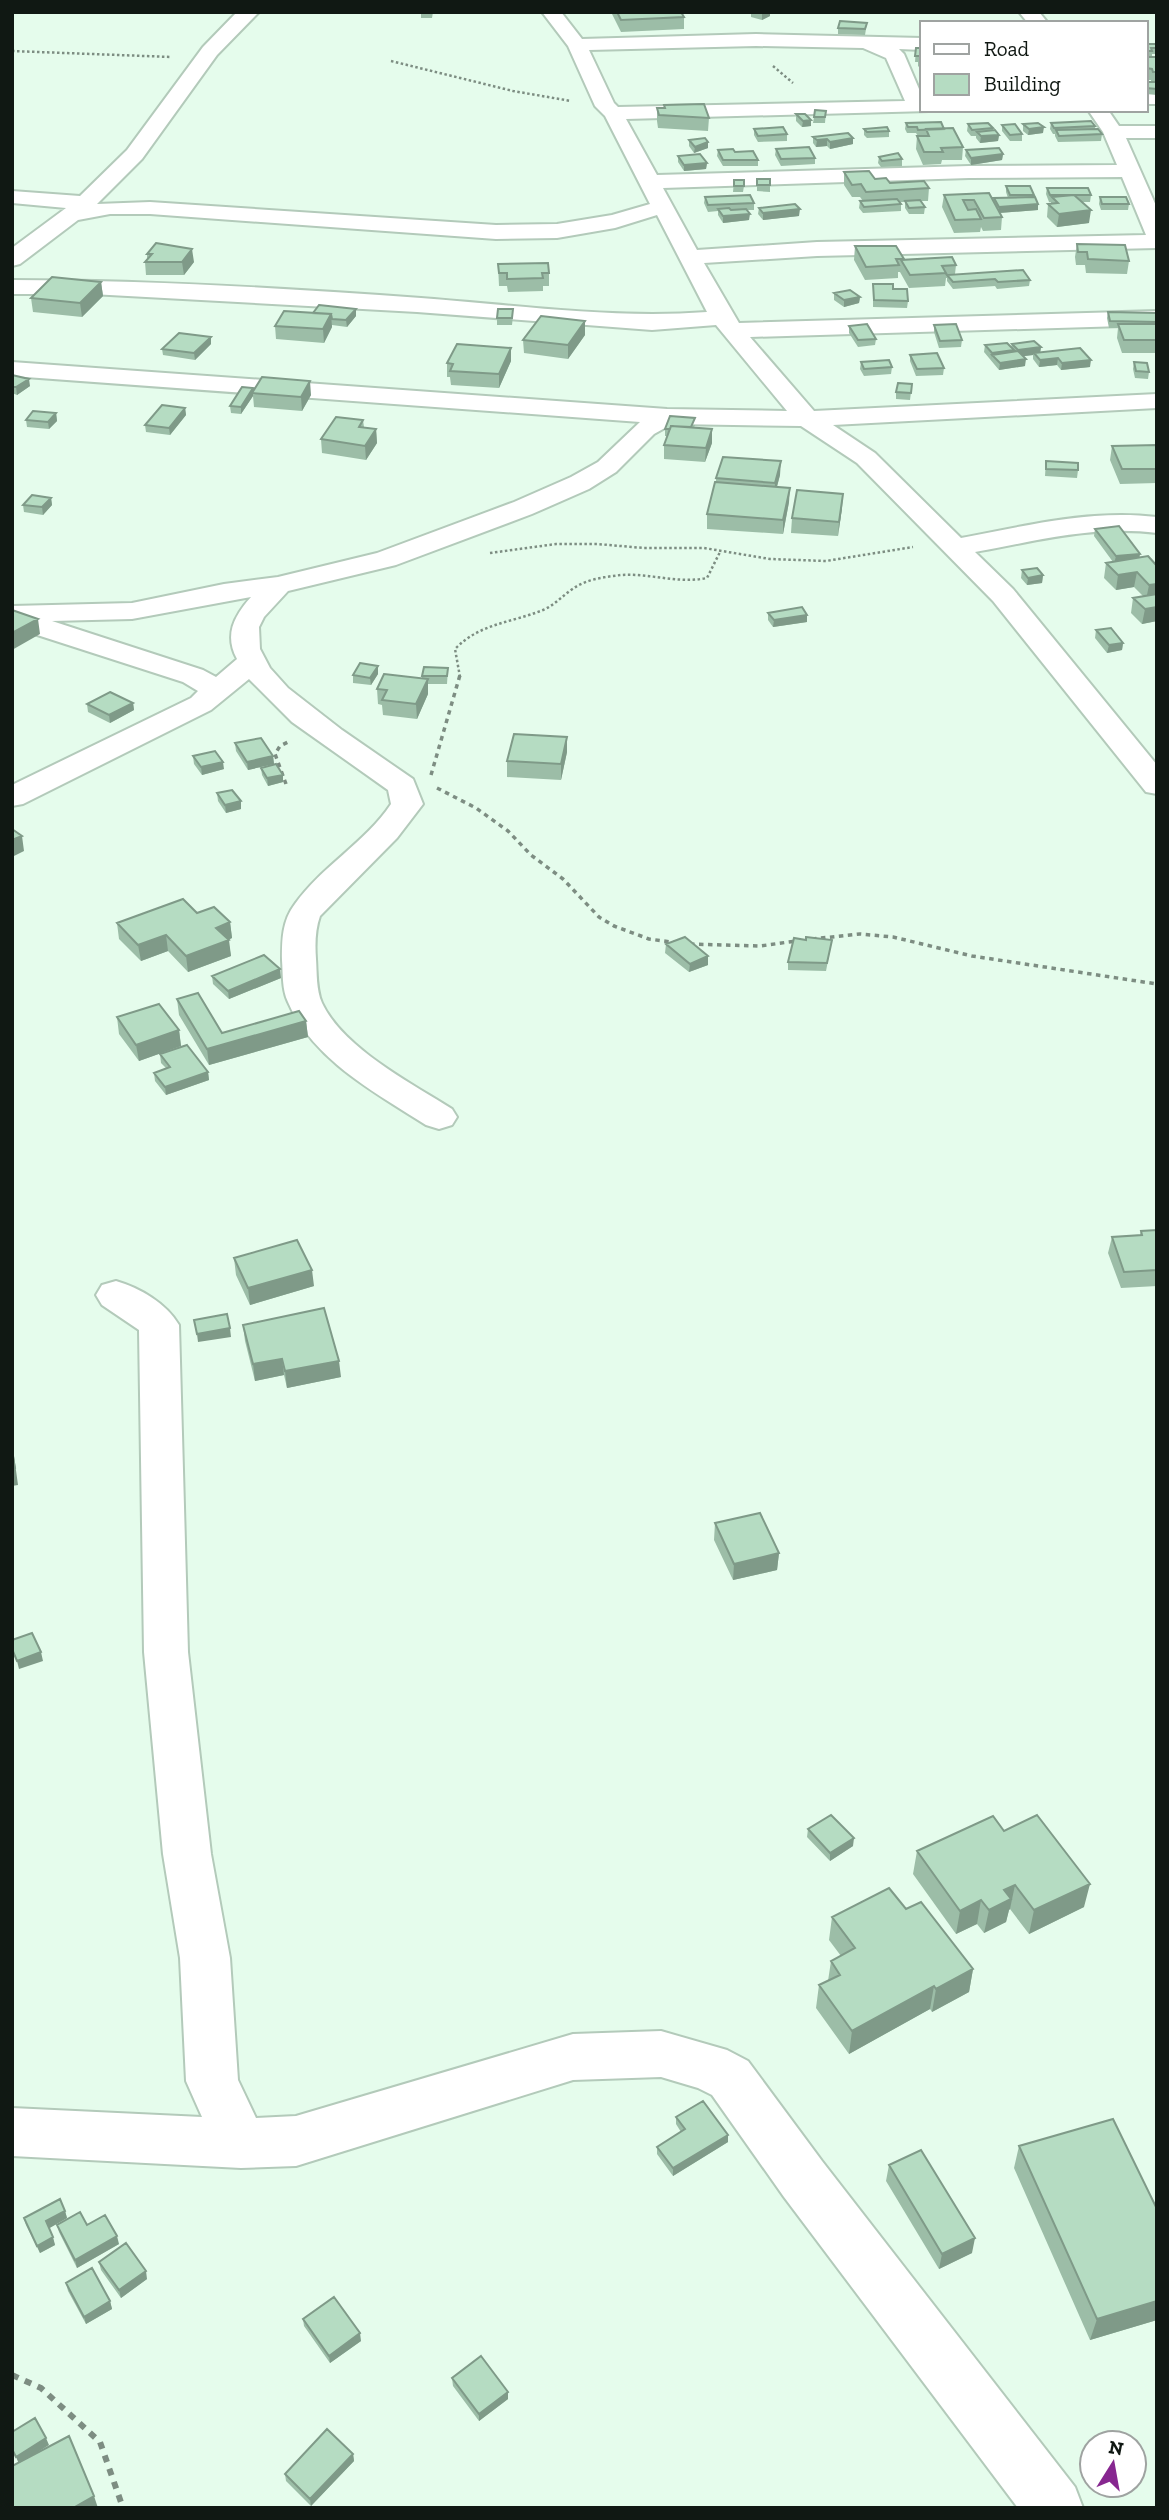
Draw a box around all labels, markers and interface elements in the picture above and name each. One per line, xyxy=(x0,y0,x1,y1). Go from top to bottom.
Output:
legend xyxy=(920,21,1148,112)
text: Road xyxy=(984,36,1030,61)
text: Building xyxy=(984,71,1061,96)
north arrow xyxy=(1078,2429,1148,2499)
text: N xyxy=(1107,2435,1125,2460)

